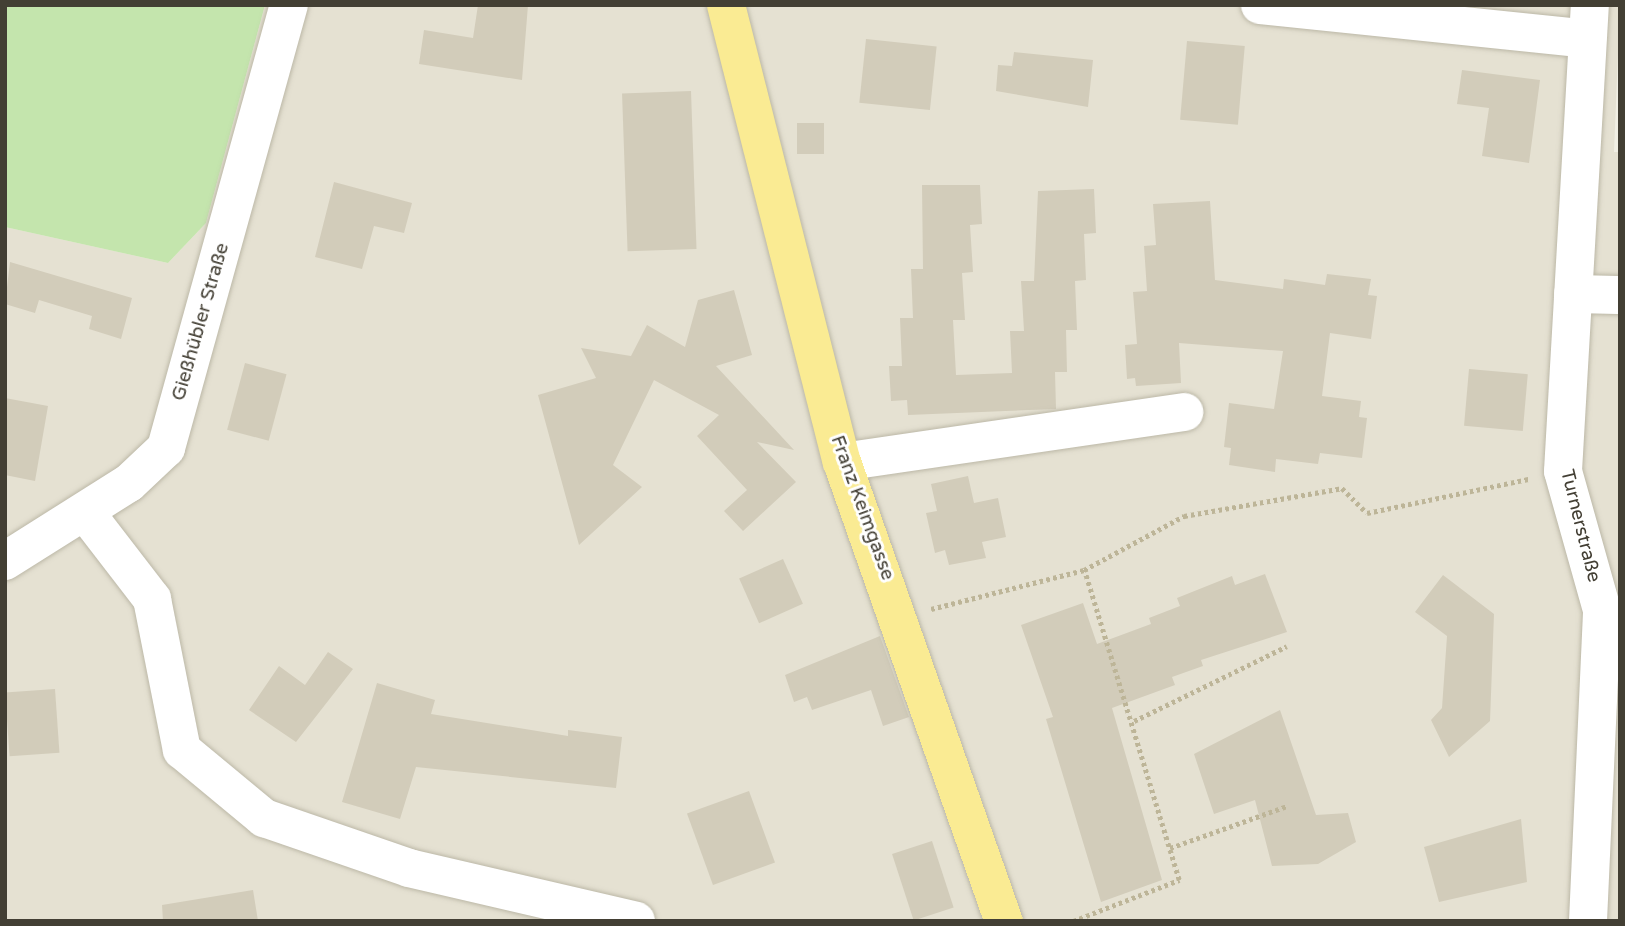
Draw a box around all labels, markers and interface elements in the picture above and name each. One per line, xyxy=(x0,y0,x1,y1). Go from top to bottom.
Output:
street label: Gießhübler Straße xyxy=(168,241,234,403)
street label: Franz Keimgasse xyxy=(825,433,899,583)
street label: Turnerstraße xyxy=(1555,467,1605,585)

